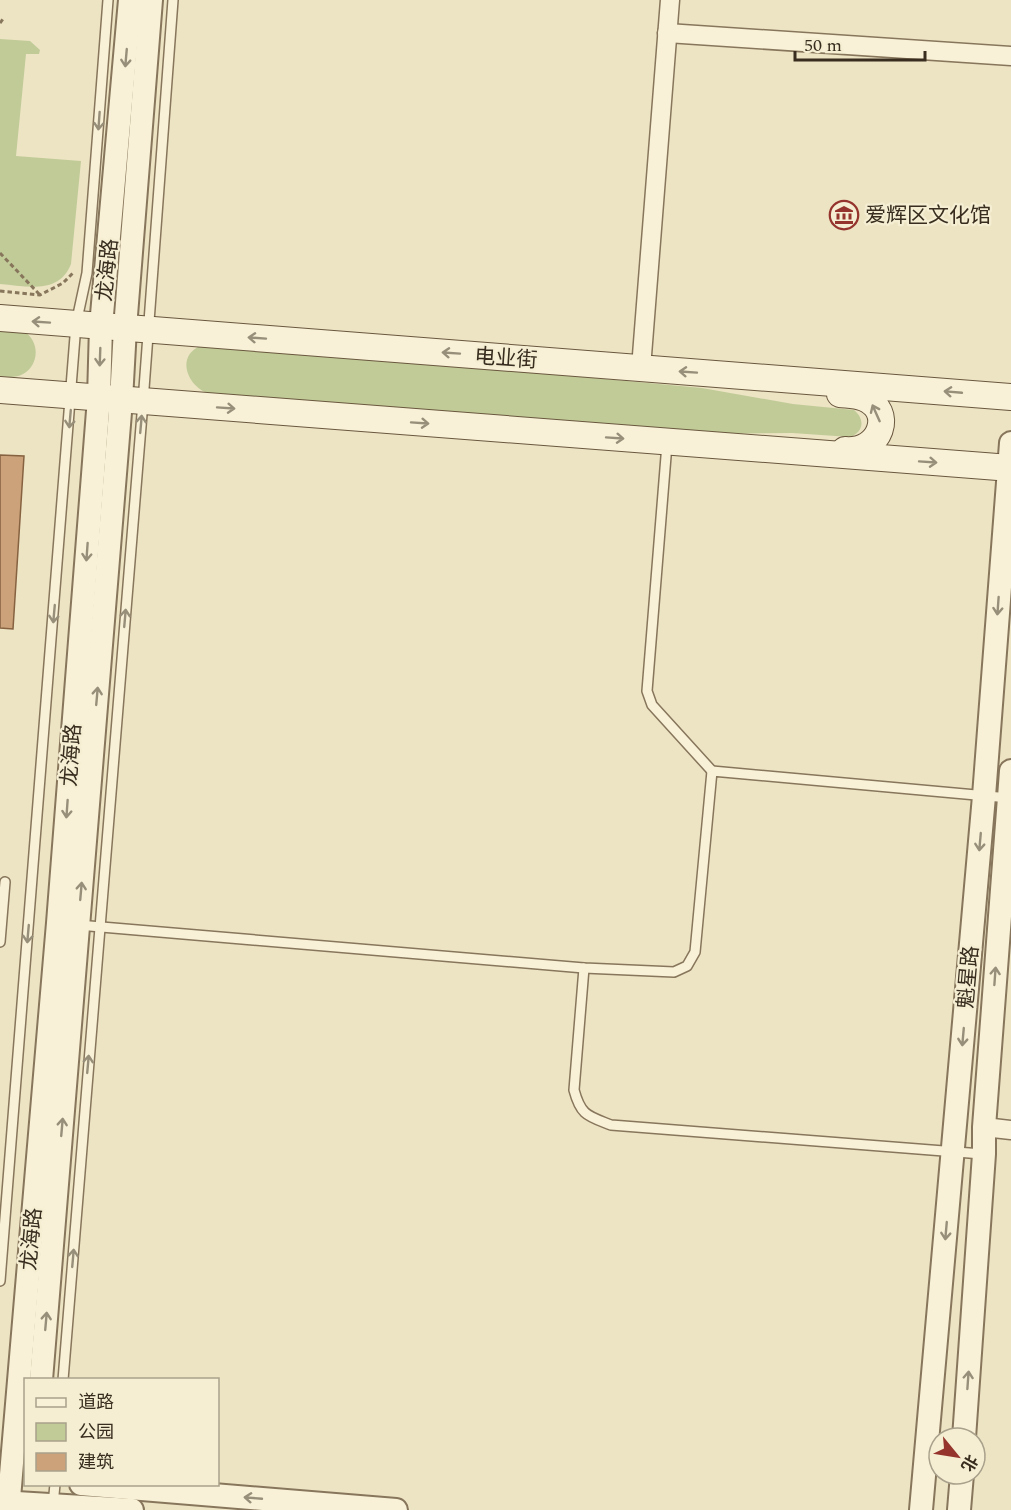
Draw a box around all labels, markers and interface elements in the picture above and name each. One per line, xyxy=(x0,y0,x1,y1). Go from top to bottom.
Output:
scale bar xyxy=(795,24,926,62)
text: 50 m xyxy=(804,32,842,59)
one-way arrow xyxy=(120,48,131,68)
one-way arrow xyxy=(93,111,104,131)
museum icon: 爱辉区文化馆 xyxy=(828,199,860,231)
place label: 爱辉区文化馆 xyxy=(865,200,991,232)
street label: 龙海路 xyxy=(89,237,127,303)
one-way arrow xyxy=(32,316,52,327)
one-way arrow xyxy=(247,333,267,344)
street label: 电业街 xyxy=(473,341,538,377)
one-way arrow xyxy=(94,347,106,367)
one-way arrow xyxy=(442,348,462,359)
one-way arrow xyxy=(678,366,698,377)
one-way arrow xyxy=(943,387,963,398)
one-way arrow xyxy=(215,403,235,414)
one-way arrow xyxy=(870,404,881,422)
one-way arrow xyxy=(64,409,75,429)
one-way arrow xyxy=(136,415,147,435)
one-way arrow xyxy=(410,418,430,429)
one-way arrow xyxy=(604,433,624,444)
one-way arrow xyxy=(918,457,938,468)
one-way arrow xyxy=(81,541,92,561)
one-way arrow xyxy=(993,596,1004,616)
one-way arrow xyxy=(48,603,59,623)
one-way arrow xyxy=(120,609,131,629)
one-way arrow xyxy=(92,687,103,707)
street label: 龙海路 xyxy=(54,723,90,788)
one-way arrow xyxy=(61,798,72,818)
one-way arrow xyxy=(974,832,985,852)
one-way arrow xyxy=(76,881,87,901)
one-way arrow xyxy=(22,923,33,943)
street label: 魁星路 xyxy=(950,944,988,1010)
one-way arrow xyxy=(990,966,1001,986)
one-way arrow xyxy=(957,1026,968,1046)
one-way arrow xyxy=(83,1055,94,1074)
one-way arrow xyxy=(56,1117,67,1137)
street label: 龙海路 xyxy=(13,1206,51,1272)
one-way arrow xyxy=(940,1221,951,1240)
one-way arrow xyxy=(68,1249,79,1269)
one-way arrow xyxy=(40,1312,51,1332)
one-way arrow xyxy=(963,1370,974,1390)
legend xyxy=(24,1378,219,1486)
text: 道路 xyxy=(78,1389,114,1416)
text: 公园 xyxy=(78,1419,114,1446)
north arrow xyxy=(927,1426,987,1486)
text: 建筑 xyxy=(78,1449,114,1476)
text: 北 xyxy=(955,1450,984,1476)
one-way arrow xyxy=(244,1493,264,1504)

